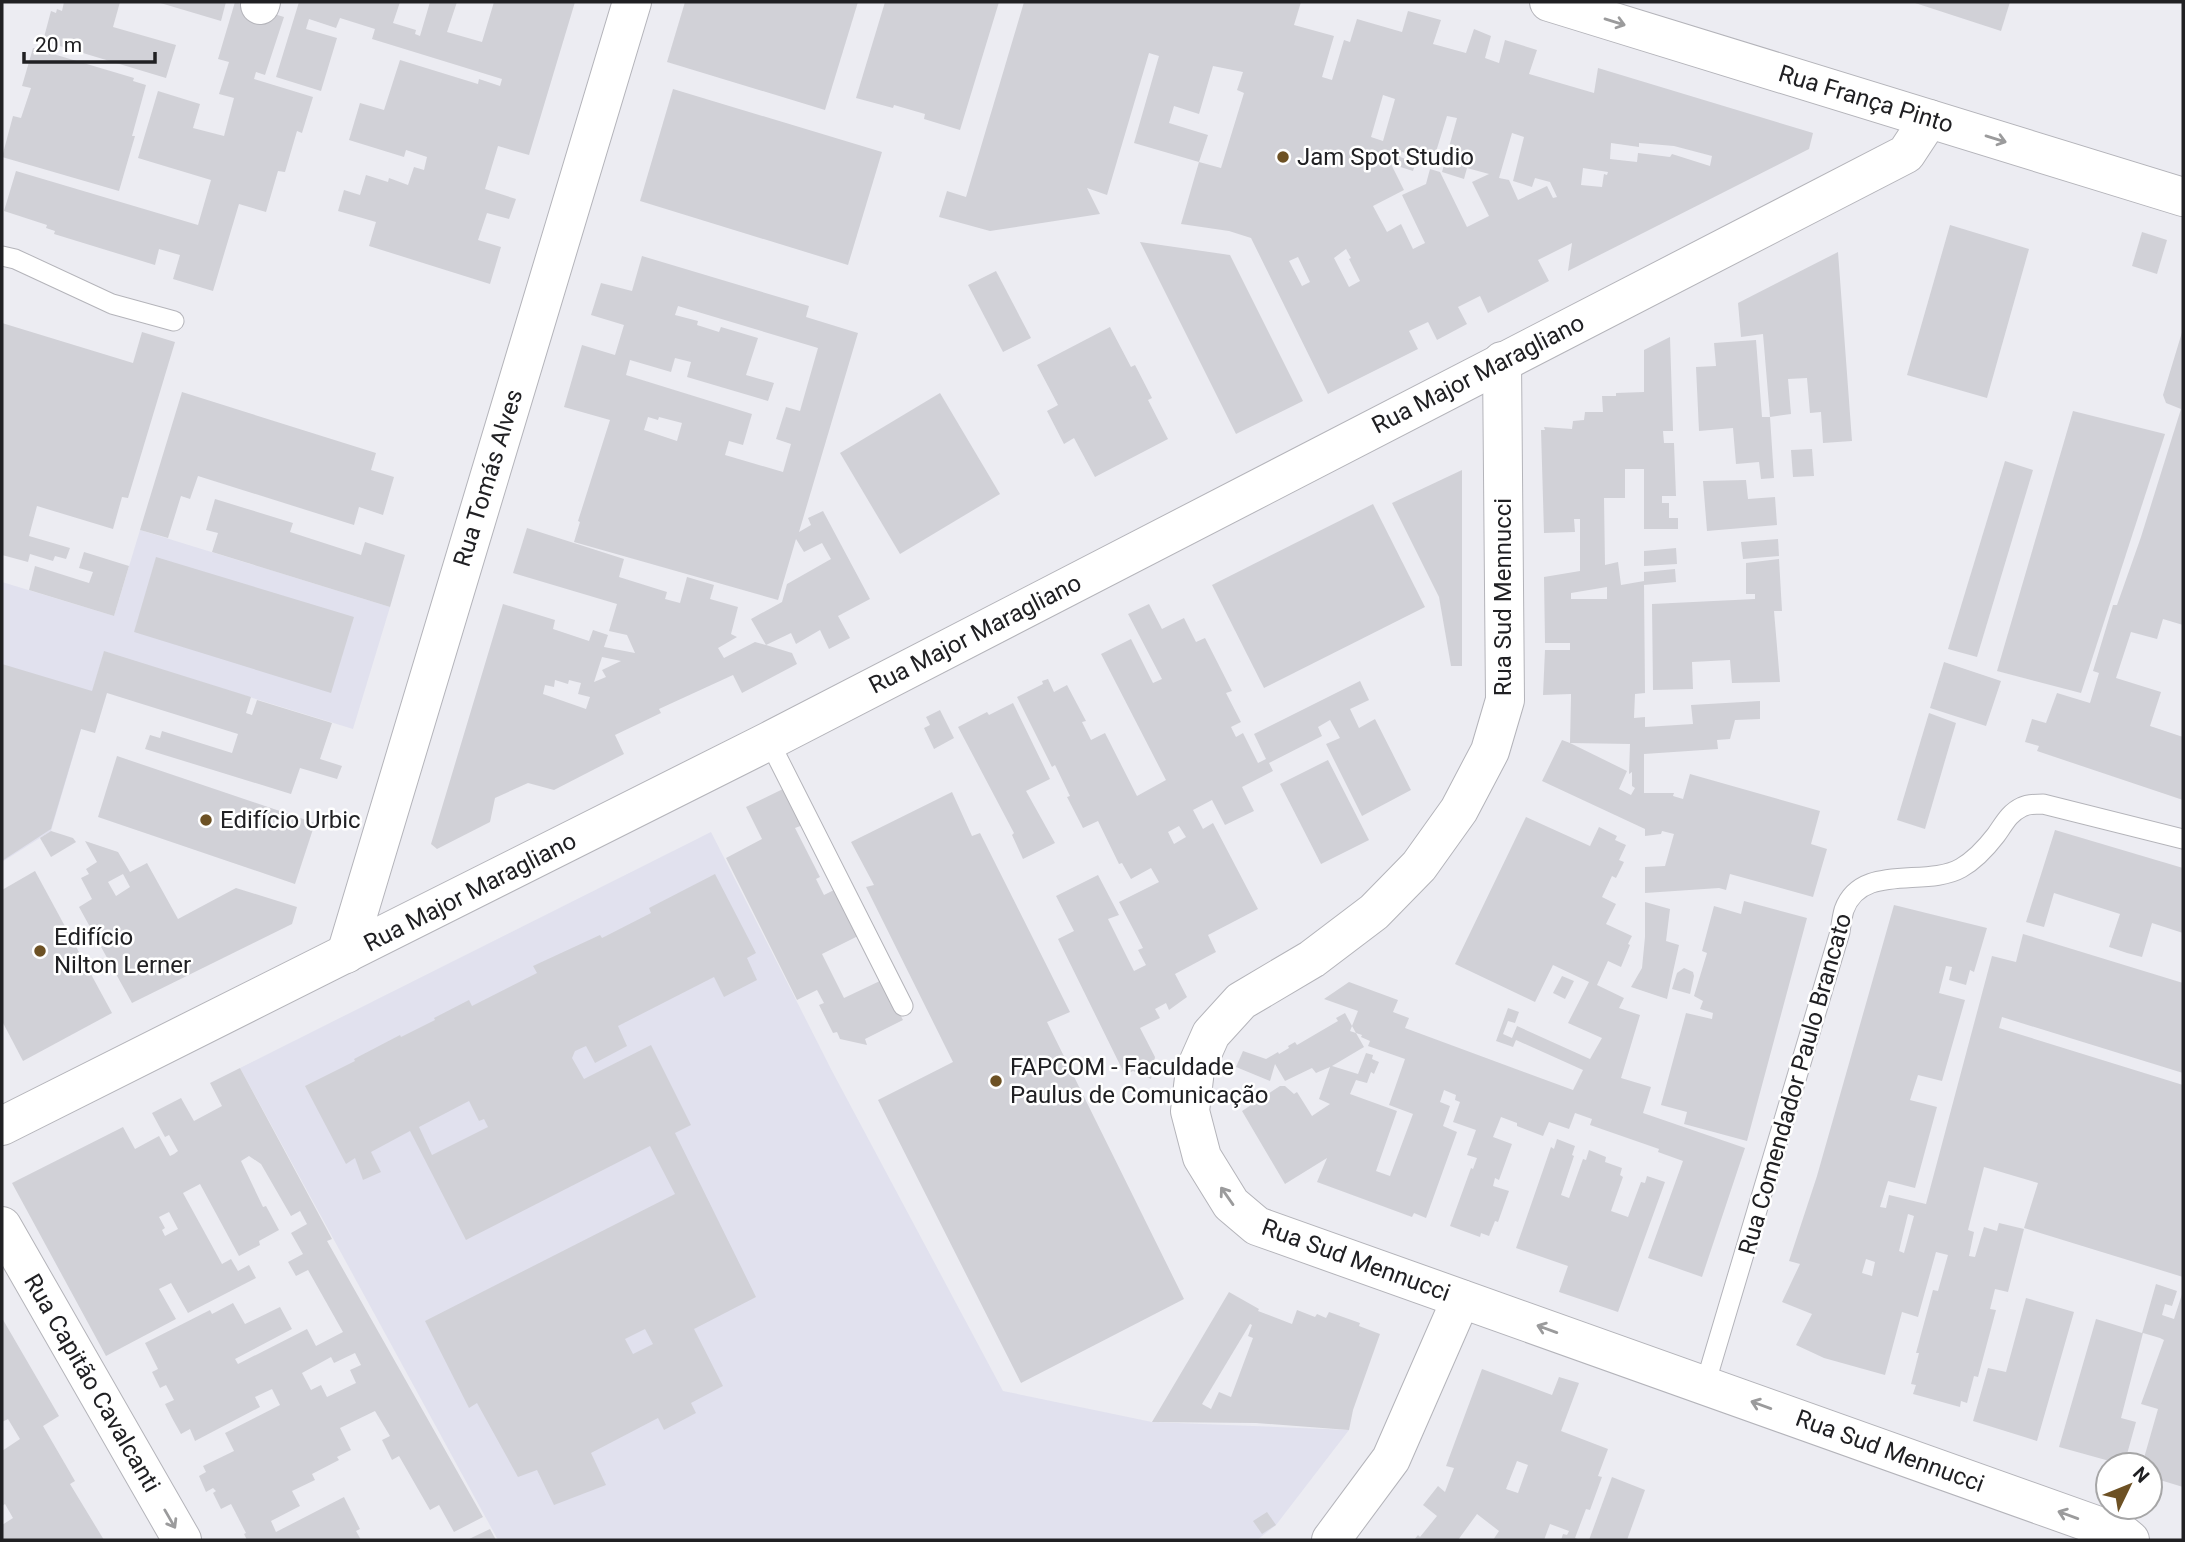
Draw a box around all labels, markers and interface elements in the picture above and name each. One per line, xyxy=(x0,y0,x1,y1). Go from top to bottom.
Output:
one-way arrow xyxy=(1603,16,1625,29)
scale bar xyxy=(24,21,156,65)
text: 20 m xyxy=(35,33,82,57)
street label: Rua França Pinto xyxy=(1775,59,1957,139)
one-way arrow xyxy=(1985,134,2007,147)
place label: Jam Spot Studio xyxy=(1297,143,1474,171)
marker: Jam Spot Studio xyxy=(1275,149,1291,165)
street label: Rua Major Maragliano xyxy=(1367,308,1589,440)
street label: Rua Tomás Alves xyxy=(448,386,528,570)
street label: Rua Sud Mennucci xyxy=(1489,498,1517,696)
street label: Rua Major Maragliano xyxy=(864,568,1086,700)
place label: Edifício Urbic xyxy=(220,806,361,834)
marker: Edifício Urbic xyxy=(198,812,214,828)
street label: Rua Major Maragliano xyxy=(359,826,581,958)
street label: Rua Comendador Paulo Brancato xyxy=(1733,910,1857,1258)
place label: Edifício Nilton Lerner xyxy=(54,923,191,979)
marker: Edifício Nilton Lerner xyxy=(32,943,48,959)
place label: FAPCOM - Faculdade Paulus de Comunicação xyxy=(1010,1053,1269,1109)
marker: FAPCOM - Faculdade Paulus de Comunicação xyxy=(988,1073,1004,1089)
one-way arrow xyxy=(1220,1187,1234,1206)
street label: Rua Sud Mennucci xyxy=(1258,1213,1454,1307)
street label: Rua Capitão Cavalcanti xyxy=(18,1269,166,1497)
one-way arrow xyxy=(1536,1322,1558,1334)
one-way arrow xyxy=(1751,1398,1773,1410)
street label: Rua Sud Mennucci xyxy=(1792,1404,1988,1498)
north arrow xyxy=(2094,1451,2164,1521)
text: N xyxy=(2128,1462,2154,1487)
one-way arrow xyxy=(2057,1508,2079,1520)
one-way arrow xyxy=(163,1509,177,1529)

